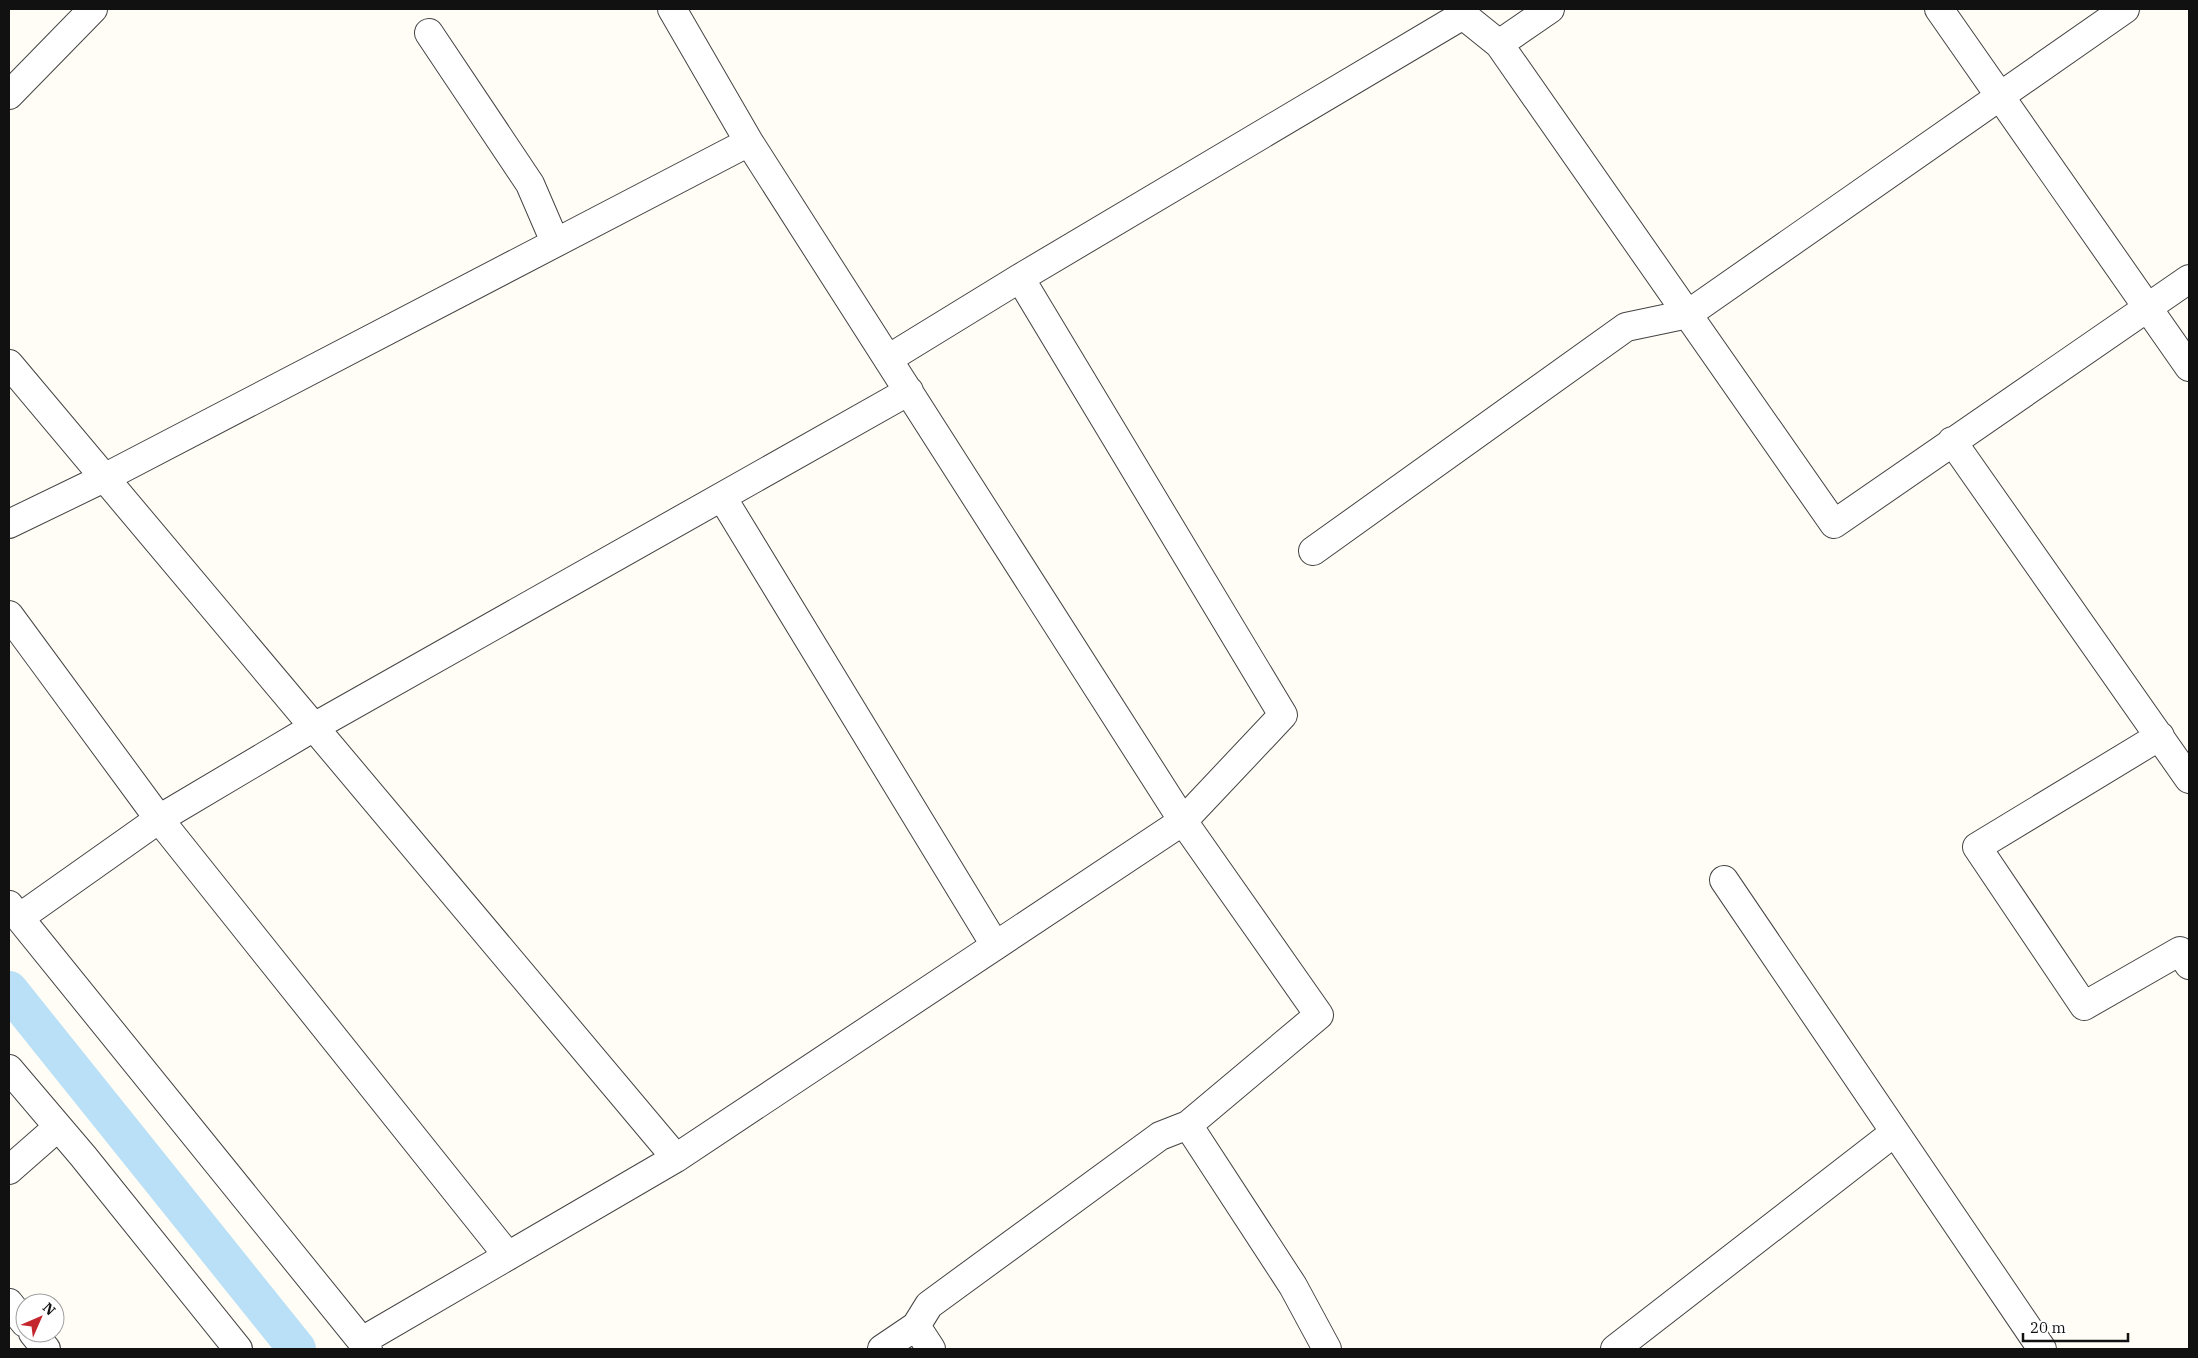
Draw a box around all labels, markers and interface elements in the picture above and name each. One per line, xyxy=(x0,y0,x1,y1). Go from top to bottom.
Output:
north arrow xyxy=(15,1293,65,1343)
text: N xyxy=(39,1299,59,1319)
scale bar xyxy=(2023,1310,2128,1342)
text: 20 m xyxy=(2030,1318,2066,1337)

